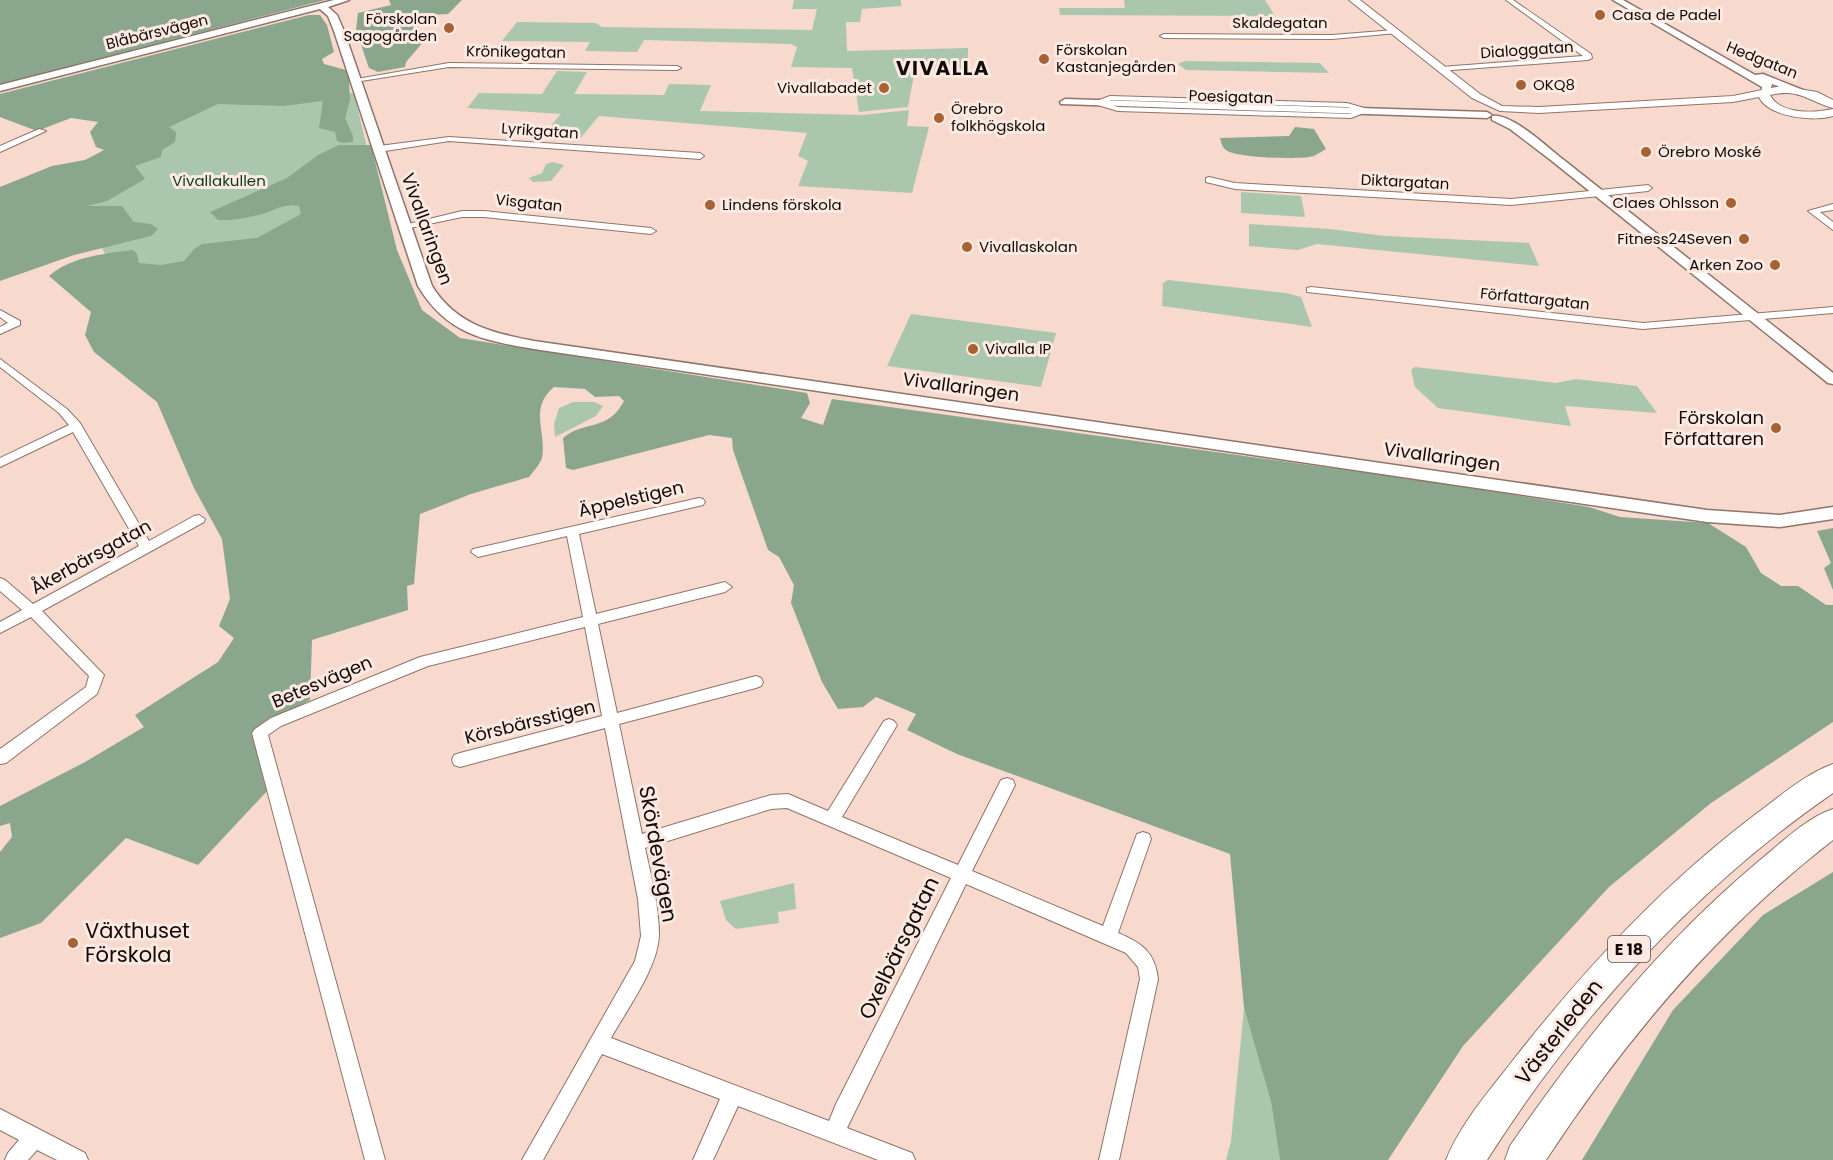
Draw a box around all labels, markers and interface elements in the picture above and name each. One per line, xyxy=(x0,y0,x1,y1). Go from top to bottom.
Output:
place label: Casa de Padel xyxy=(1612,4,1721,25)
place label: Förskolan Sagogården xyxy=(343,8,437,46)
marker: Casa de Padel xyxy=(1593,8,1607,22)
street label: Blåbärsvägen xyxy=(104,9,210,54)
street label: Skaldegatan xyxy=(1232,12,1328,33)
marker: Förskolan Sagogården xyxy=(442,21,456,35)
street label: Dialoggatan xyxy=(1480,36,1574,63)
street label: Hedgatan xyxy=(1723,36,1801,83)
place label: Förskolan Kastanjegården xyxy=(1056,39,1176,77)
street label: Krönikegatan xyxy=(466,40,566,63)
marker: Förskolan Kastanjegården xyxy=(1037,52,1051,66)
district label: VIVALLA xyxy=(896,54,990,82)
place label: OKQ8 xyxy=(1533,74,1575,95)
place label: Vivallabadet xyxy=(777,77,872,98)
marker: OKQ8 xyxy=(1514,78,1528,92)
marker: Vivallabadet xyxy=(877,81,891,95)
street label: Poesigatan xyxy=(1188,85,1274,108)
place label: Örebro folkhögskola xyxy=(951,98,1045,136)
marker: Örebro folkhögskola xyxy=(932,111,946,125)
street label: Lyrikgatan xyxy=(501,117,579,144)
place label: Örebro Moské xyxy=(1658,141,1761,162)
marker: Örebro Moské xyxy=(1639,145,1653,159)
street label: Vivallaringen xyxy=(396,169,459,288)
street label: Diktargatan xyxy=(1360,169,1450,194)
park label: Vivallakullen xyxy=(172,170,266,191)
street label: Visgatan xyxy=(495,189,564,216)
place label: Claes Ohlsson xyxy=(1613,192,1719,213)
place label: Lindens förskola xyxy=(722,194,842,215)
marker: Claes Ohlsson xyxy=(1724,196,1738,210)
marker: Lindens förskola xyxy=(703,198,717,212)
place label: Fitness24Seven xyxy=(1617,228,1732,249)
marker: Fitness24Seven xyxy=(1737,232,1751,246)
place label: Vivallaskolan xyxy=(979,236,1078,257)
marker: Vivallaskolan xyxy=(960,240,974,254)
place label: Arken Zoo xyxy=(1689,254,1763,275)
marker: Arken Zoo xyxy=(1768,258,1782,272)
street label: Författargatan xyxy=(1479,282,1591,315)
place label: Vivalla IP xyxy=(985,338,1052,359)
marker: Vivalla IP xyxy=(966,342,980,356)
street label: Vivallaringen xyxy=(901,366,1021,407)
place label: Förskolan Författaren xyxy=(1664,405,1764,451)
marker: Förskolan Författaren xyxy=(1769,421,1783,435)
street label: Vivallaringen xyxy=(1382,436,1502,477)
street label: Äppelstigen xyxy=(576,474,686,523)
street label: Åkerbärsgatan xyxy=(26,513,156,600)
street label: Betesvägen xyxy=(268,649,376,714)
street label: Körsbärsstigen xyxy=(462,693,598,750)
street label: Skördevägen xyxy=(632,783,685,925)
street label: Oxelbärsgatan xyxy=(851,871,946,1024)
place label: Växthuset Förskola xyxy=(85,916,190,969)
marker: Växthuset Förskola xyxy=(66,936,80,950)
road number: E 18 xyxy=(1608,936,1650,962)
street label: Västerleden xyxy=(1508,973,1609,1091)

